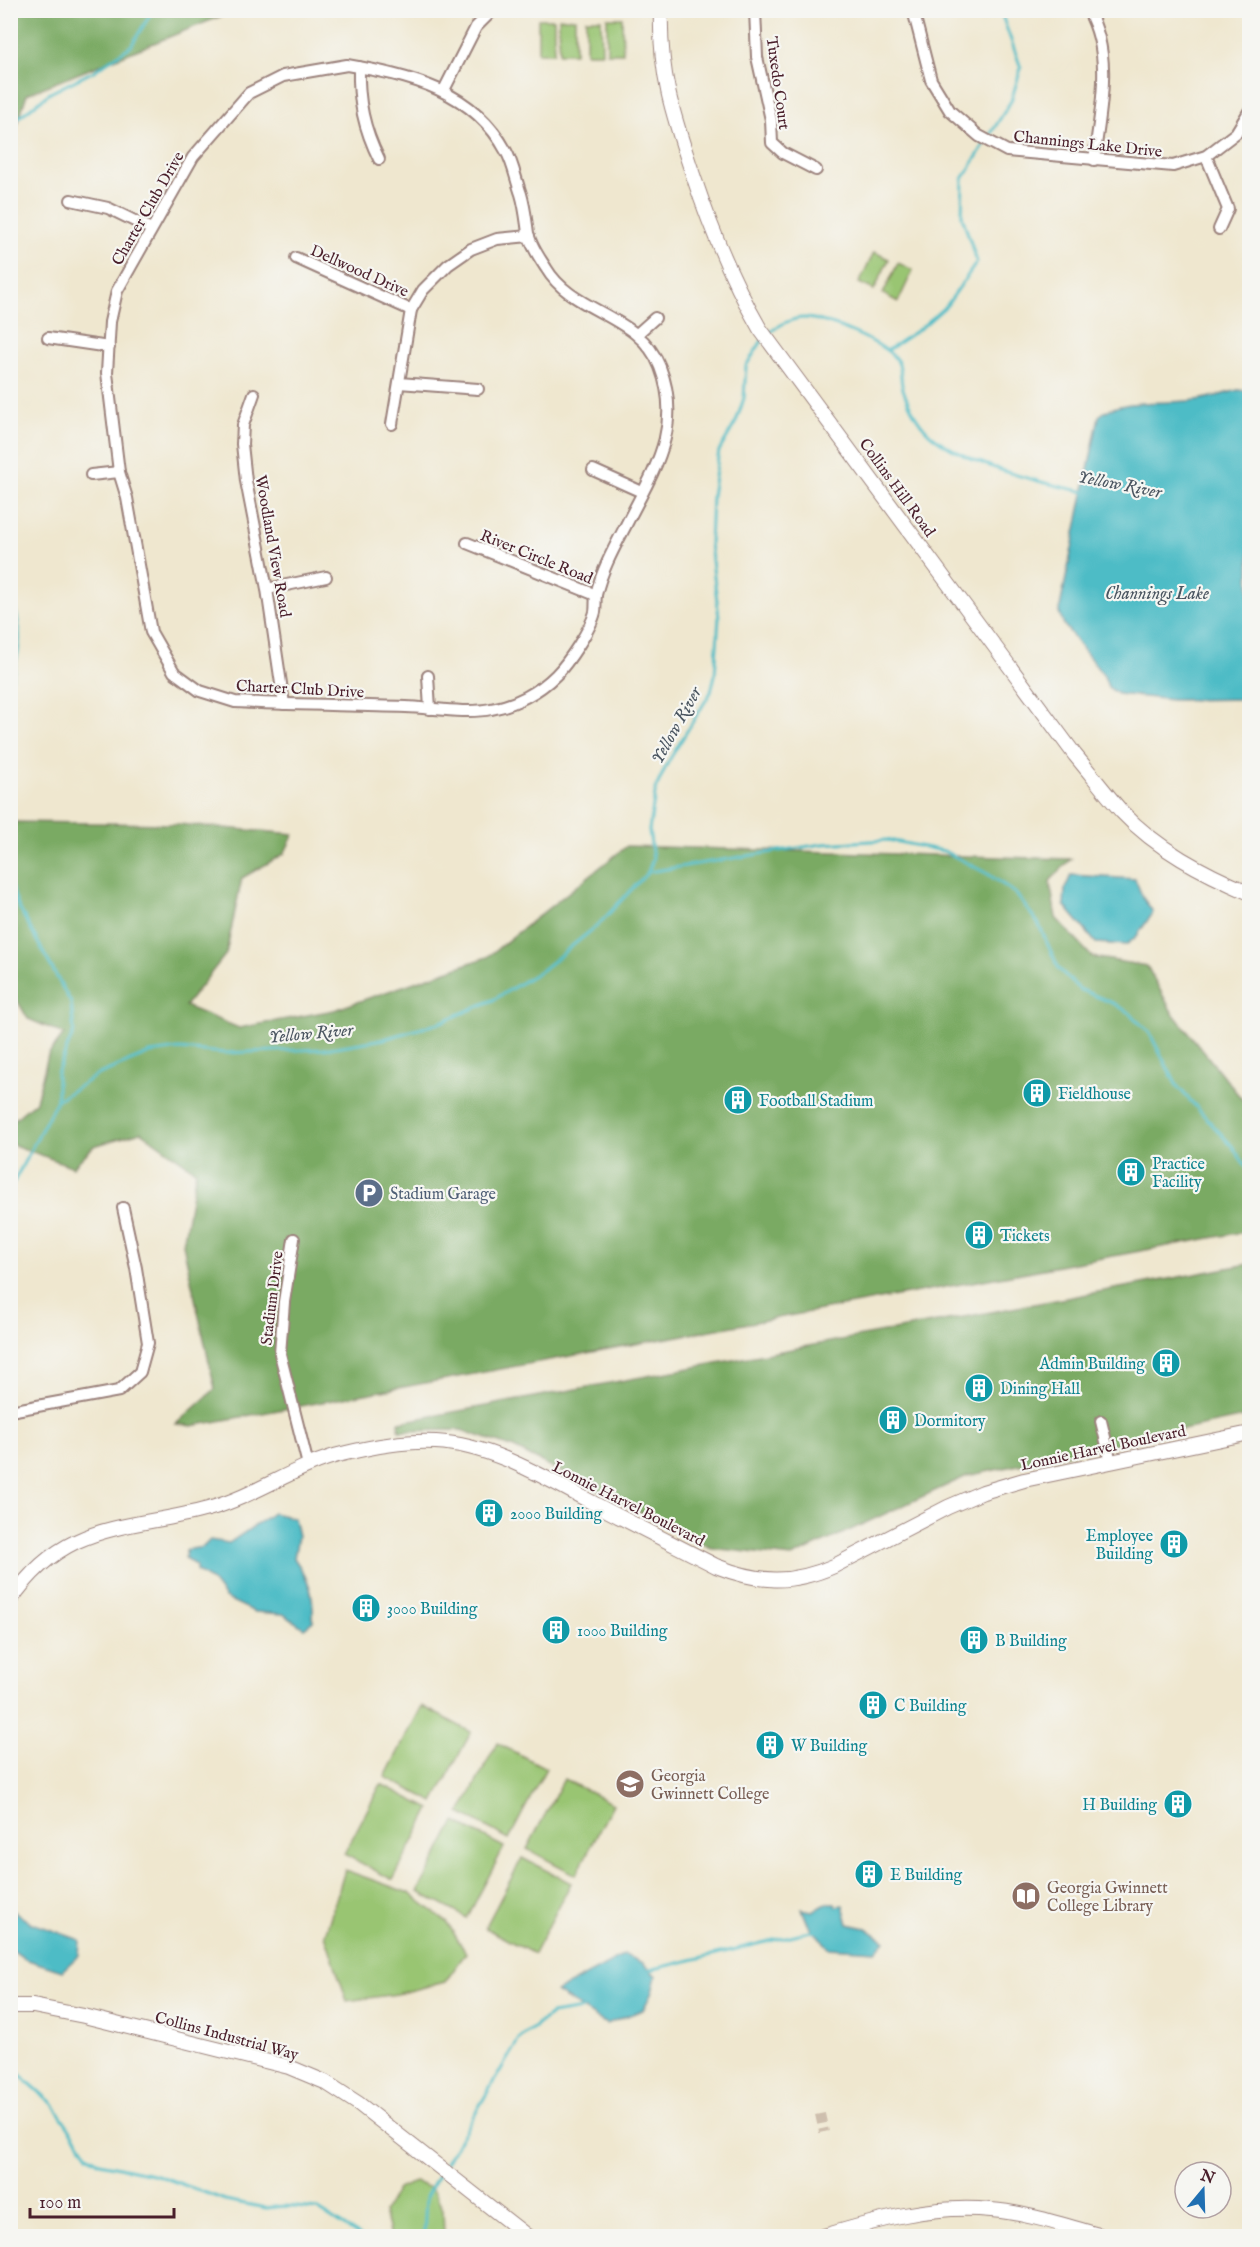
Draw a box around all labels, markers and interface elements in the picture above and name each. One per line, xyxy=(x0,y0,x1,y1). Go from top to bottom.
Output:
street label: Tuxedo Court xyxy=(761,35,794,132)
street label: Channings Lake Drive xyxy=(1012,127,1163,163)
street label: Charter Club Drive xyxy=(108,148,189,270)
street label: Dellwood Drive xyxy=(307,241,411,302)
street label: Collins Hill Road xyxy=(854,435,939,542)
water label: Yellow River xyxy=(1076,466,1164,505)
street label: Woodland View Road xyxy=(250,474,294,620)
street label: River Circle Road xyxy=(477,526,596,590)
water label: Channings Lake xyxy=(1105,583,1209,606)
street label: Charter Club Drive xyxy=(235,677,364,703)
water label: Yellow River xyxy=(647,682,708,768)
water label: Yellow River xyxy=(268,1019,355,1050)
building icon: Fieldhouse xyxy=(1021,1077,1053,1109)
building icon: Football Stadium xyxy=(722,1084,754,1116)
place label: Fieldhouse xyxy=(1058,1085,1131,1105)
place label: Football Stadium xyxy=(759,1092,873,1112)
place label: Practice Facility xyxy=(1152,1155,1205,1193)
building icon: Practice Facility xyxy=(1115,1156,1147,1188)
parking icon: Stadium Garage xyxy=(353,1177,385,1209)
place label: Stadium Garage xyxy=(390,1185,496,1205)
building icon: Tickets xyxy=(963,1219,995,1251)
place label: Tickets xyxy=(1000,1227,1050,1247)
street label: Stadium Drive xyxy=(257,1250,289,1346)
building icon: Admin Building xyxy=(1150,1347,1182,1379)
place label: Admin Building xyxy=(1039,1355,1145,1375)
building icon: Dining Hall xyxy=(963,1372,995,1404)
place label: Dining Hall xyxy=(1000,1380,1081,1400)
building icon: Dormitory xyxy=(877,1404,909,1436)
place label: Dormitory xyxy=(914,1412,986,1432)
street label: Lonnie Harvel Boulevard xyxy=(1019,1422,1188,1476)
street label: Lonnie Harvel Boulevard xyxy=(549,1458,708,1552)
building icon: 2000 Building xyxy=(473,1497,505,1529)
place label: 2000 Building xyxy=(510,1505,602,1525)
place label: Employee Building xyxy=(1086,1527,1153,1565)
building icon: Employee Building xyxy=(1158,1528,1190,1560)
building icon: 3000 Building xyxy=(350,1592,382,1624)
place label: 3000 Building xyxy=(387,1600,478,1620)
building icon: 1000 Building xyxy=(540,1614,572,1646)
place label: 1000 Building xyxy=(577,1622,668,1642)
building icon: B Building xyxy=(958,1624,990,1656)
place label: B Building xyxy=(995,1632,1067,1652)
building icon: C Building xyxy=(857,1689,889,1721)
place label: C Building xyxy=(894,1697,967,1717)
building icon: W Building xyxy=(754,1729,786,1761)
place label: W Building xyxy=(791,1737,868,1757)
place label: Georgia Gwinnett College xyxy=(651,1767,769,1805)
school or university icon: Georgia Gwinnett College xyxy=(614,1768,646,1800)
building icon: H Building xyxy=(1162,1788,1194,1820)
place label: H Building xyxy=(1082,1796,1157,1816)
building icon: E Building xyxy=(853,1858,885,1890)
place label: E Building xyxy=(890,1866,962,1886)
place label: Georgia Gwinnett College Library xyxy=(1047,1879,1168,1917)
library icon: Georgia Gwinnett College Library xyxy=(1010,1880,1042,1912)
street label: Collins Industrial Way xyxy=(152,2008,301,2066)
north arrow xyxy=(1173,2160,1233,2220)
text: N xyxy=(1196,2166,1217,2189)
scale bar xyxy=(30,2181,174,2219)
text: 100 m xyxy=(39,2192,81,2215)

